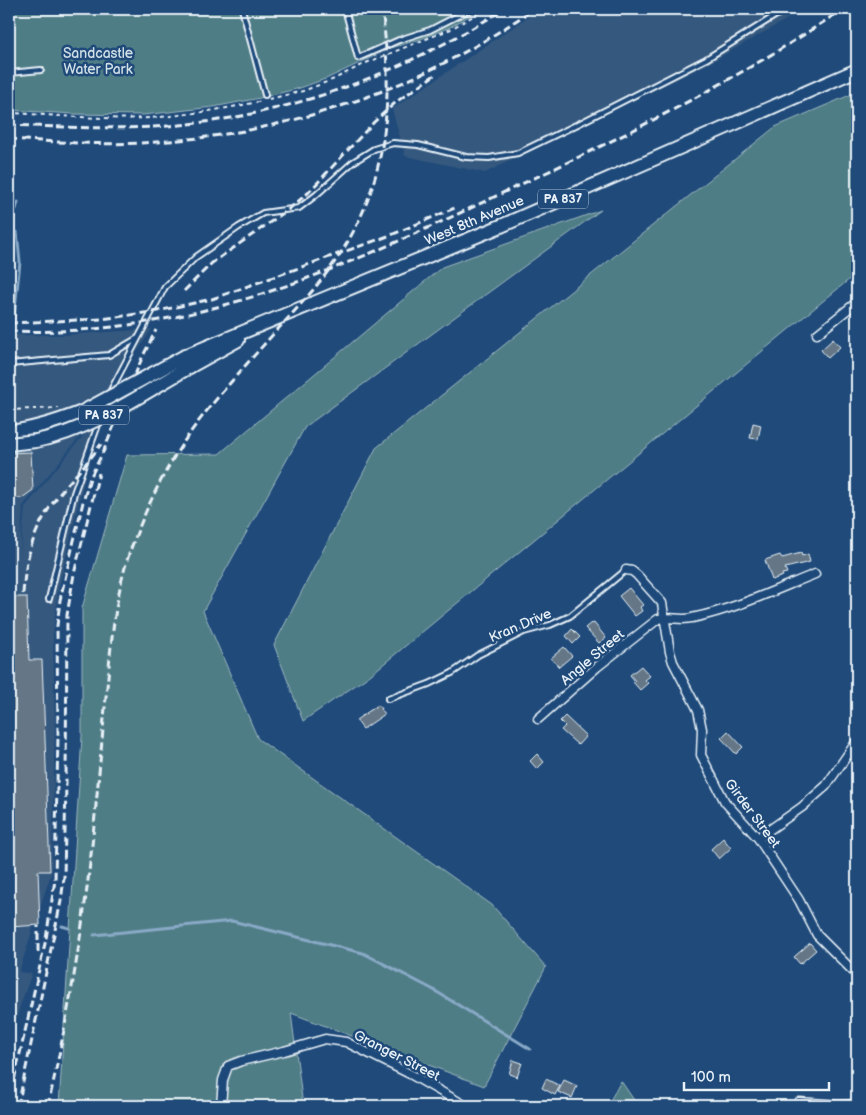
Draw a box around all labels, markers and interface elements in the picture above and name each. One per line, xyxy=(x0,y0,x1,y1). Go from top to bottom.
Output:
park label: Sandcastle Water Park xyxy=(63,45,133,78)
road number: PA 837 xyxy=(538,190,588,208)
street label: West 8th Avenue xyxy=(422,192,526,249)
road number: PA 837 xyxy=(79,406,129,424)
street label: Kran Drive xyxy=(486,605,554,646)
street label: Angle Street xyxy=(557,625,628,689)
street label: Girder Street xyxy=(721,775,784,852)
street label: Granger Street xyxy=(351,1026,443,1085)
scale bar xyxy=(684,1060,828,1092)
text: 100 m xyxy=(691,1068,731,1087)

